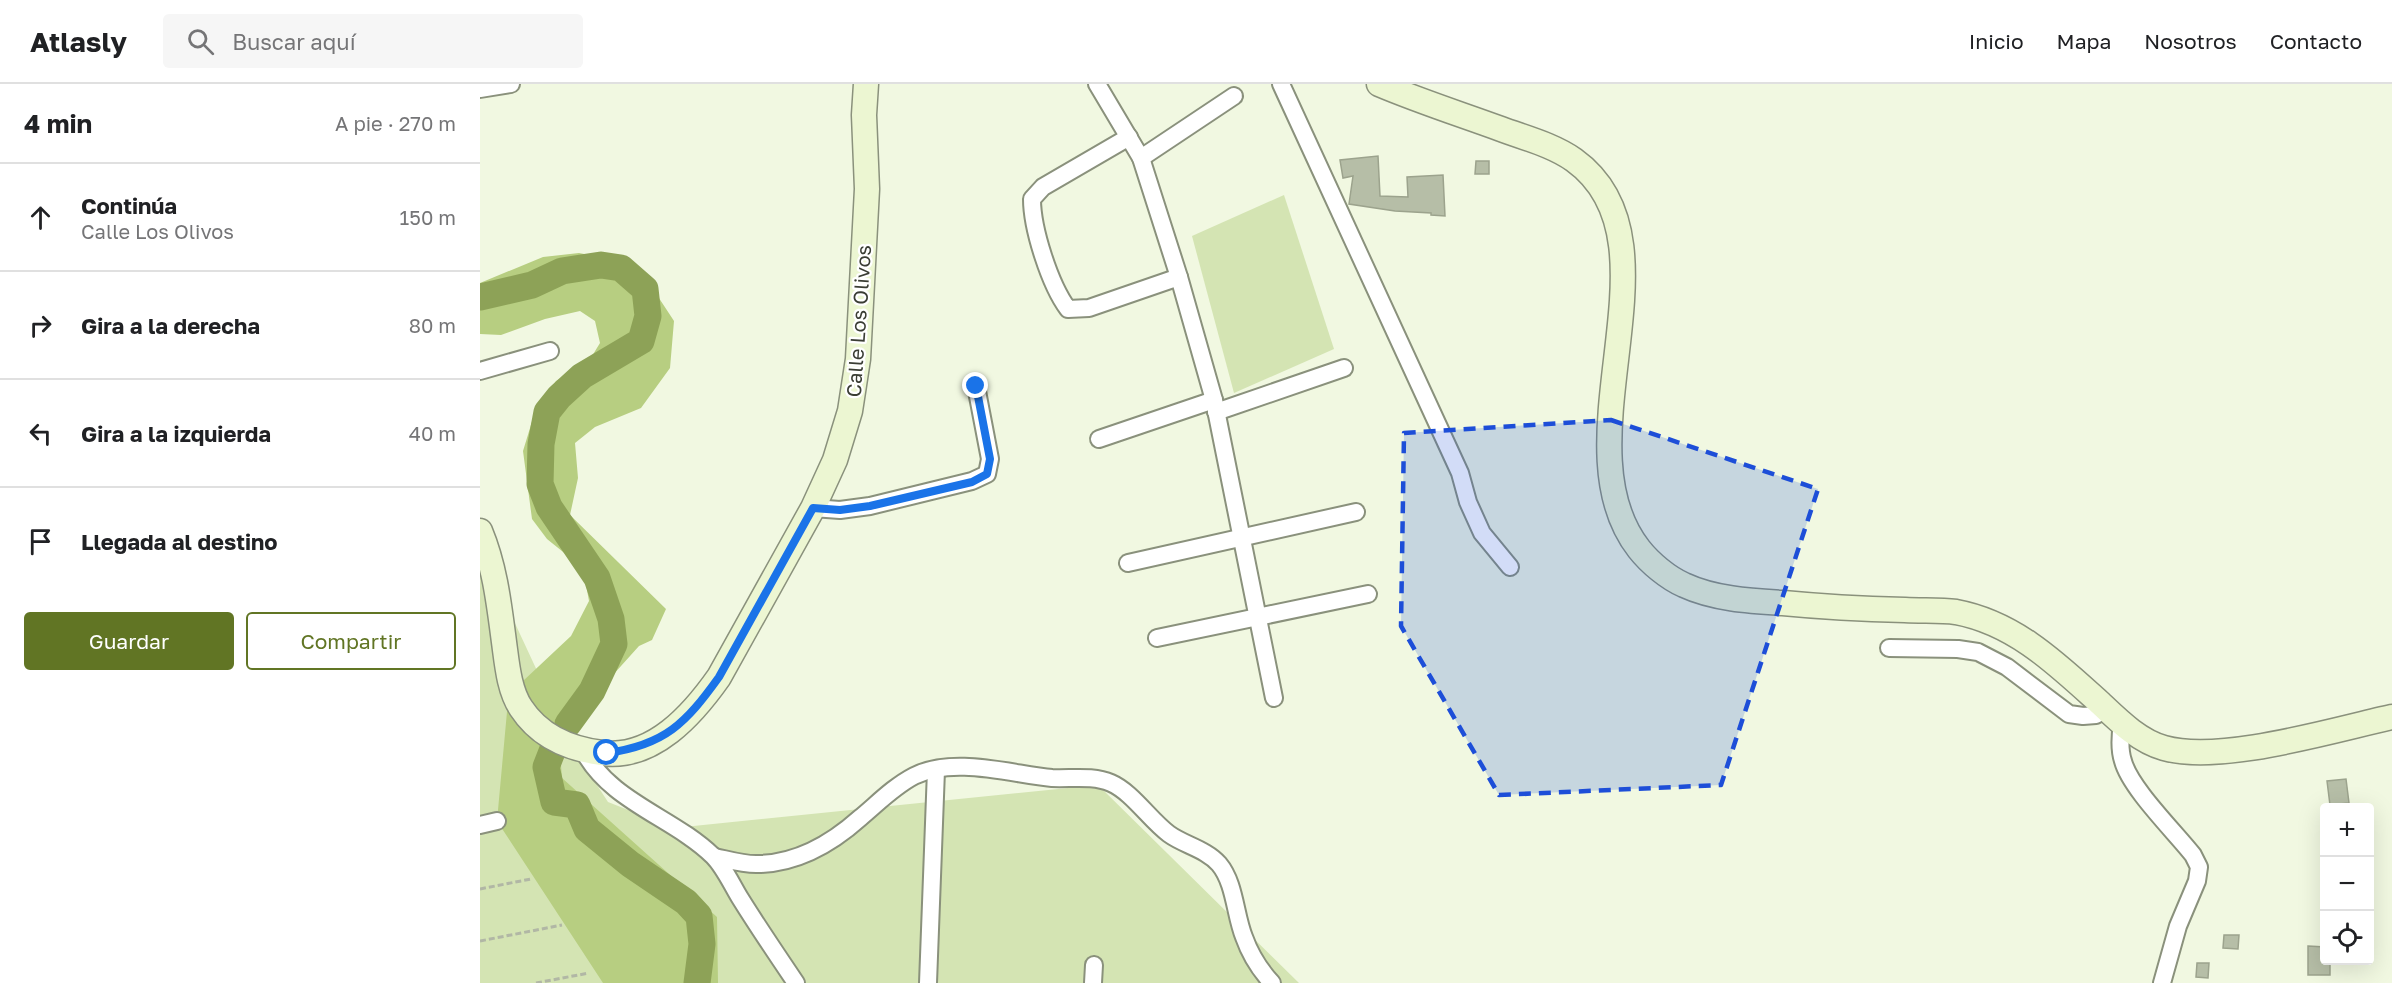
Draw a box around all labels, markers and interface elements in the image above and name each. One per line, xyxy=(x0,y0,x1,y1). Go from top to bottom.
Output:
search box xyxy=(163,14,583,68)
text: Atlasly xyxy=(30,25,127,58)
icon: search xyxy=(184,25,217,58)
text: Buscar aquí xyxy=(232,28,356,55)
text: Inicio xyxy=(1969,28,2024,54)
text: Mapa xyxy=(2057,28,2111,54)
text: Nosotros xyxy=(2144,28,2237,54)
text: Contacto xyxy=(2270,28,2362,54)
text: 4 min xyxy=(24,108,92,139)
text: A pie · 270 m xyxy=(335,111,456,135)
text: Continúa xyxy=(81,192,177,219)
icon: ahead xyxy=(24,201,57,234)
text: 150 m xyxy=(400,205,456,229)
text: Calle Los Olivos xyxy=(81,219,234,243)
street label: Calle Los Olivos xyxy=(841,244,875,398)
icon: right xyxy=(24,309,57,342)
text: Gira a la derecha xyxy=(81,312,260,339)
text: 80 m xyxy=(409,313,456,337)
route end xyxy=(962,372,988,398)
icon: left xyxy=(24,417,57,450)
text: Gira a la izquierda xyxy=(81,420,271,447)
text: 40 m xyxy=(409,421,456,445)
icon: arrive xyxy=(24,525,57,558)
text: Llegada al destino xyxy=(81,528,278,555)
button: Guardar xyxy=(24,612,234,670)
button: Compartir xyxy=(246,612,456,670)
route start xyxy=(593,739,619,765)
map controls xyxy=(2320,803,2374,965)
button: + xyxy=(2320,803,2374,857)
button: − xyxy=(2320,857,2374,911)
button: locate xyxy=(2320,911,2374,965)

